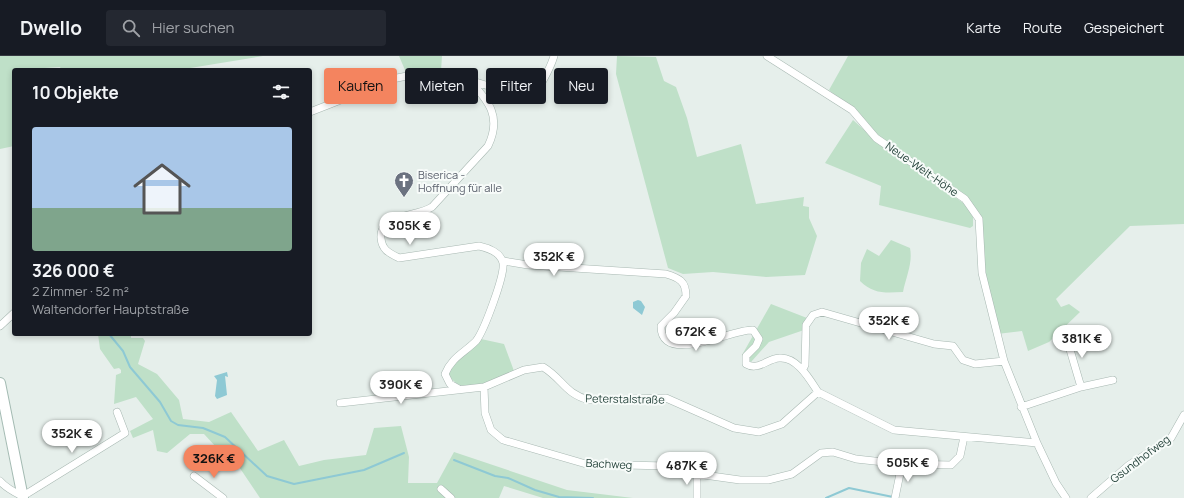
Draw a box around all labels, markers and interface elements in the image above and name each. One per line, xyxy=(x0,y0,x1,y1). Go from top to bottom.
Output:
search box xyxy=(106,10,386,46)
text: Dwello xyxy=(20,15,82,41)
icon: search xyxy=(120,17,142,39)
text: Hier suchen xyxy=(152,17,234,38)
text: Karte xyxy=(966,18,1001,37)
text: Route xyxy=(1023,18,1062,37)
text: Gespeichert xyxy=(1084,18,1164,37)
chip: Kaufen xyxy=(324,68,397,104)
chip: Mieten xyxy=(405,68,478,104)
chip: Filter xyxy=(486,68,546,104)
chip: Neu xyxy=(554,68,608,104)
text: 10 Objekte xyxy=(32,81,119,104)
icon: filters xyxy=(270,81,292,103)
street label: Neue-Welt-Höhe xyxy=(883,138,962,200)
icon: home xyxy=(126,153,198,225)
place label: Biserica - Hoffnung für alle xyxy=(418,167,502,195)
church icon: Biserica - Hoffnung für alle xyxy=(393,170,415,198)
pin: 305K € xyxy=(377,212,443,246)
text: 305K € xyxy=(388,216,432,234)
pin: 352K € xyxy=(521,243,587,277)
text: 352K € xyxy=(533,247,575,265)
text: 326 000 € xyxy=(32,259,115,282)
text: 2 Zimmer · 52 m² xyxy=(32,282,129,300)
text: Waltendorfer Hauptstraße xyxy=(32,300,189,318)
pin: 352K € xyxy=(856,307,922,341)
text: 352K € xyxy=(868,311,910,329)
pin: 672K € xyxy=(663,318,729,352)
text: 672K € xyxy=(675,322,717,340)
pin: 381K € xyxy=(1049,325,1115,359)
text: 381K € xyxy=(1062,329,1102,347)
pin: 390K € xyxy=(368,371,434,405)
text: 390K € xyxy=(379,375,423,393)
street label: Peterstalstraße xyxy=(585,390,665,407)
pin: 352K € xyxy=(39,420,105,454)
text: 352K € xyxy=(51,424,93,442)
street label: Gsundhofweg xyxy=(1107,431,1173,486)
pin: 326K € xyxy=(181,445,247,479)
text: 326K € xyxy=(192,449,236,467)
pin: 505K € xyxy=(875,449,941,483)
pin: 487K € xyxy=(654,452,720,486)
text: 505K € xyxy=(886,453,930,471)
street label: Bachweg xyxy=(585,455,633,472)
text: 487K € xyxy=(666,456,708,474)

